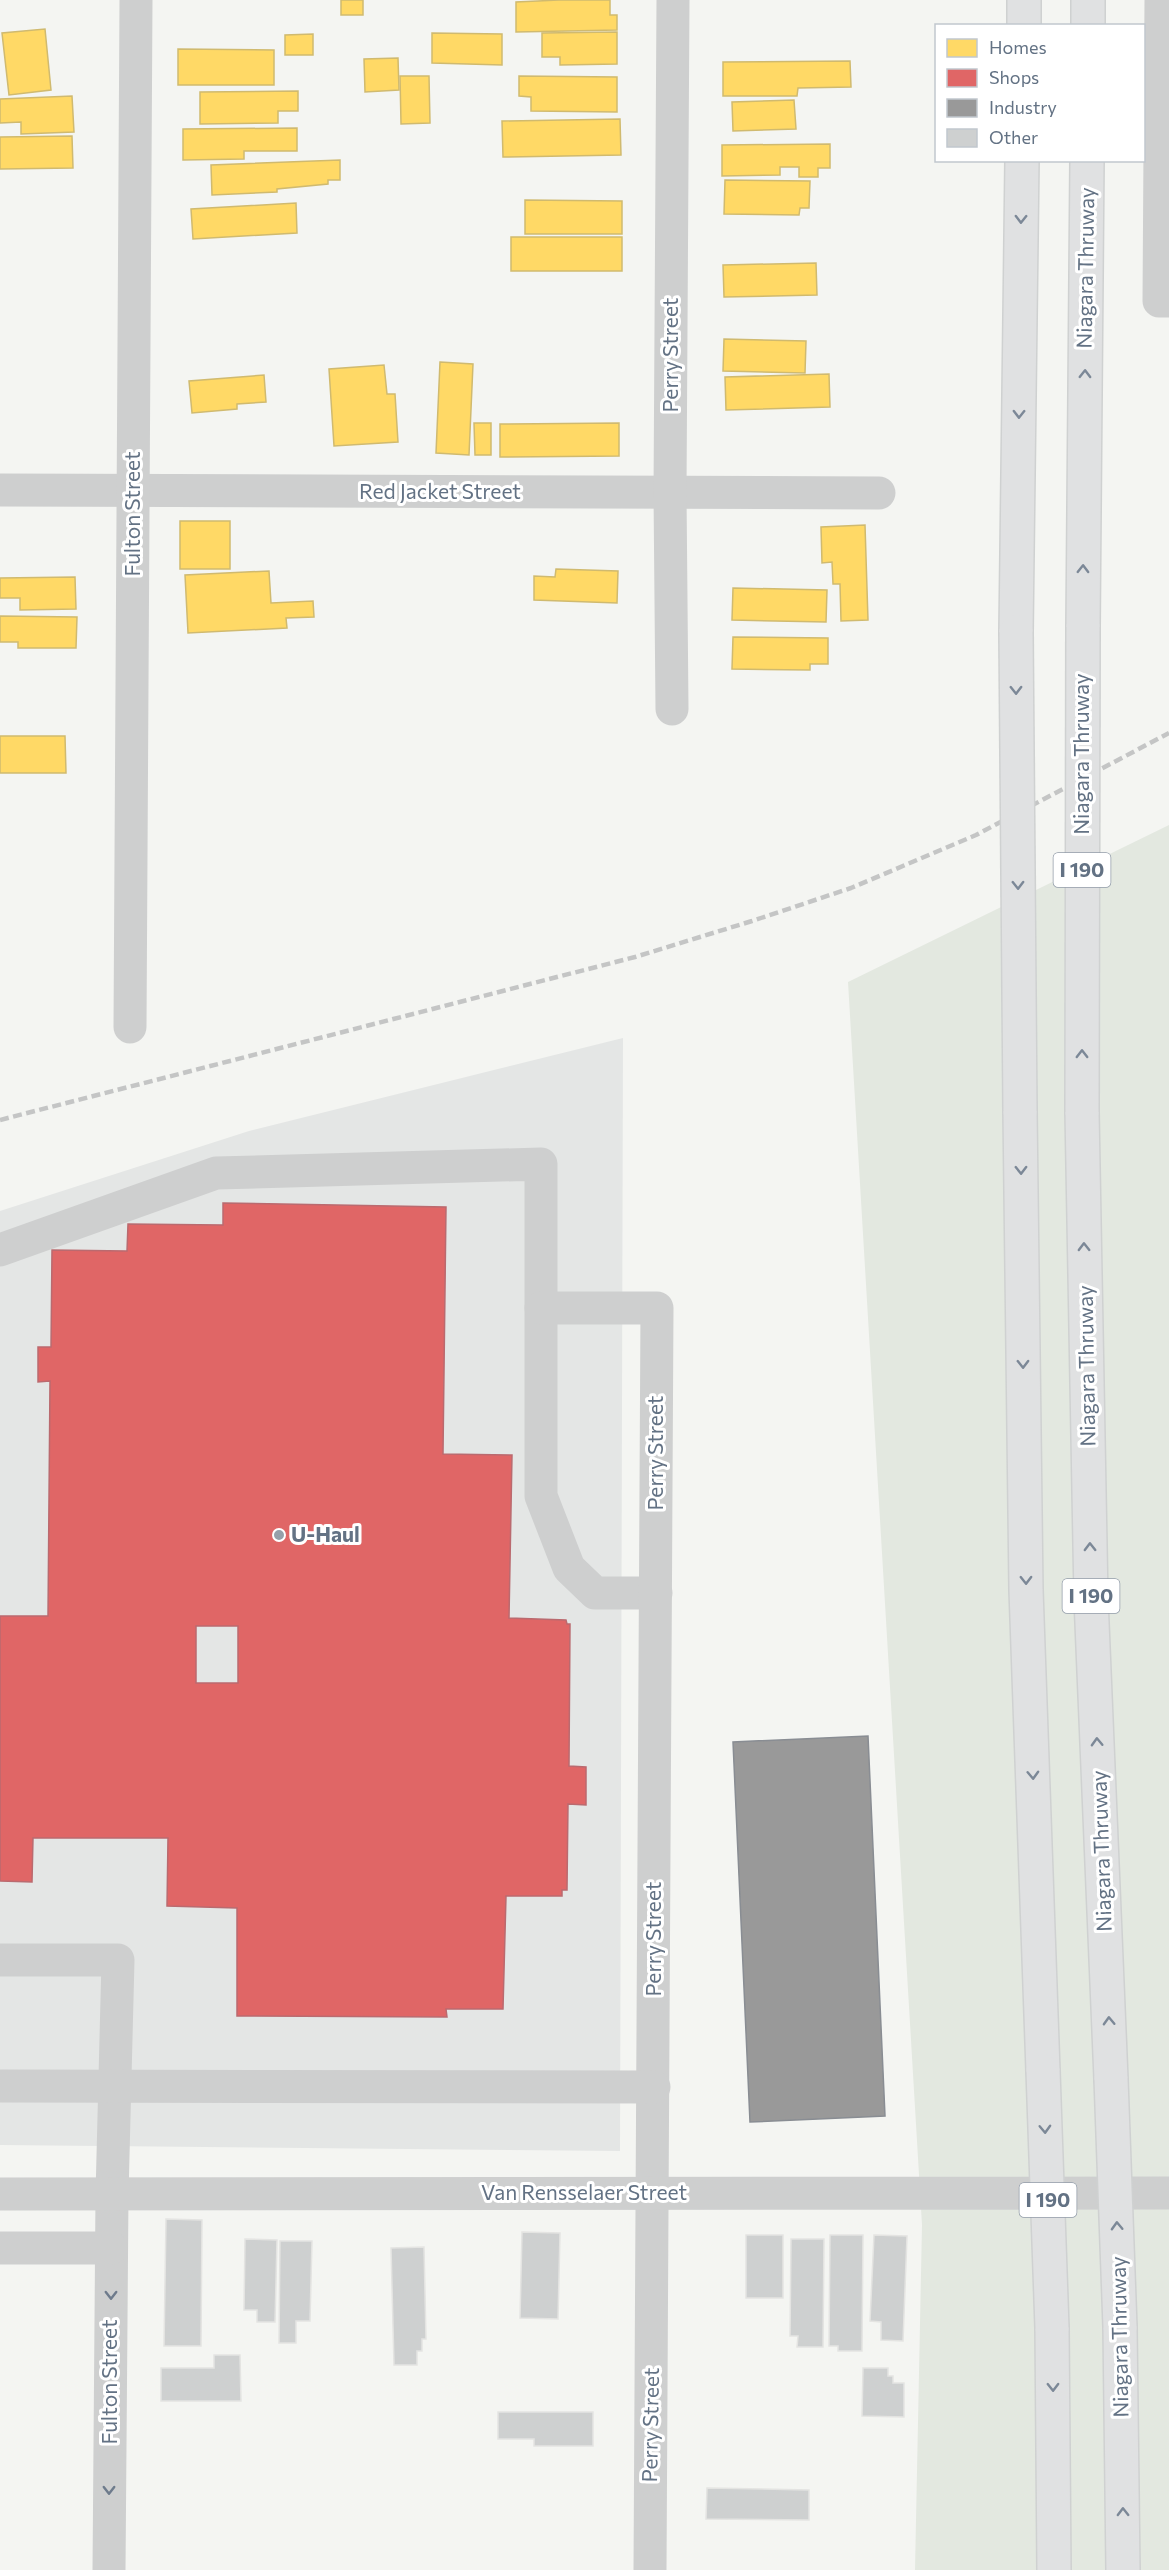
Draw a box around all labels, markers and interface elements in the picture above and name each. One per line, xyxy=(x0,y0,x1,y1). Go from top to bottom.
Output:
legend xyxy=(935,24,1145,162)
text: Homes xyxy=(989,36,1047,58)
text: Shops xyxy=(989,66,1039,88)
text: Industry xyxy=(989,96,1057,118)
text: Other xyxy=(989,126,1038,148)
street label: Niagara Thruway xyxy=(1071,187,1098,349)
one-way arrow xyxy=(1015,214,1028,223)
street label: Perry Street xyxy=(657,298,682,412)
one-way arrow xyxy=(1079,369,1091,378)
one-way arrow xyxy=(1013,409,1025,418)
street label: Fulton Street xyxy=(119,451,144,577)
street label: Red Jacket Street xyxy=(359,478,521,503)
one-way arrow xyxy=(1077,564,1089,573)
street label: Niagara Thruway xyxy=(1068,673,1093,835)
one-way arrow xyxy=(1010,686,1022,695)
road number: I 190 xyxy=(1054,853,1110,887)
one-way arrow xyxy=(1012,881,1024,890)
one-way arrow xyxy=(1076,1049,1088,1058)
one-way arrow xyxy=(1015,1165,1027,1174)
one-way arrow xyxy=(1078,1242,1091,1251)
street label: Niagara Thruway xyxy=(1072,1285,1099,1447)
one-way arrow xyxy=(1017,1360,1030,1369)
street label: Perry Street xyxy=(642,1396,667,1510)
place label: U-Haul xyxy=(291,1521,360,1546)
marker: U-Haul xyxy=(272,1528,286,1542)
one-way arrow xyxy=(1084,1542,1096,1551)
one-way arrow xyxy=(1020,1576,1032,1585)
road number: I 190 xyxy=(1062,1579,1120,1613)
one-way arrow xyxy=(1091,1737,1104,1746)
street label: Niagara Thruway xyxy=(1085,1770,1116,1932)
one-way arrow xyxy=(1026,1771,1039,1780)
street label: Perry Street xyxy=(640,1882,665,1996)
one-way arrow xyxy=(1102,2016,1115,2025)
one-way arrow xyxy=(1039,2125,1052,2134)
street label: Van Rensselaer Street xyxy=(481,2179,687,2204)
road number: I 190 xyxy=(1020,2183,1076,2217)
one-way arrow xyxy=(1110,2222,1123,2231)
street label: Niagara Thruway xyxy=(1105,2256,1132,2418)
one-way arrow xyxy=(105,2291,117,2300)
street label: Fulton Street xyxy=(96,2319,121,2445)
street label: Perry Street xyxy=(636,2367,663,2483)
one-way arrow xyxy=(1047,2382,1059,2391)
one-way arrow xyxy=(103,2486,115,2495)
one-way arrow xyxy=(1117,2507,1129,2516)

